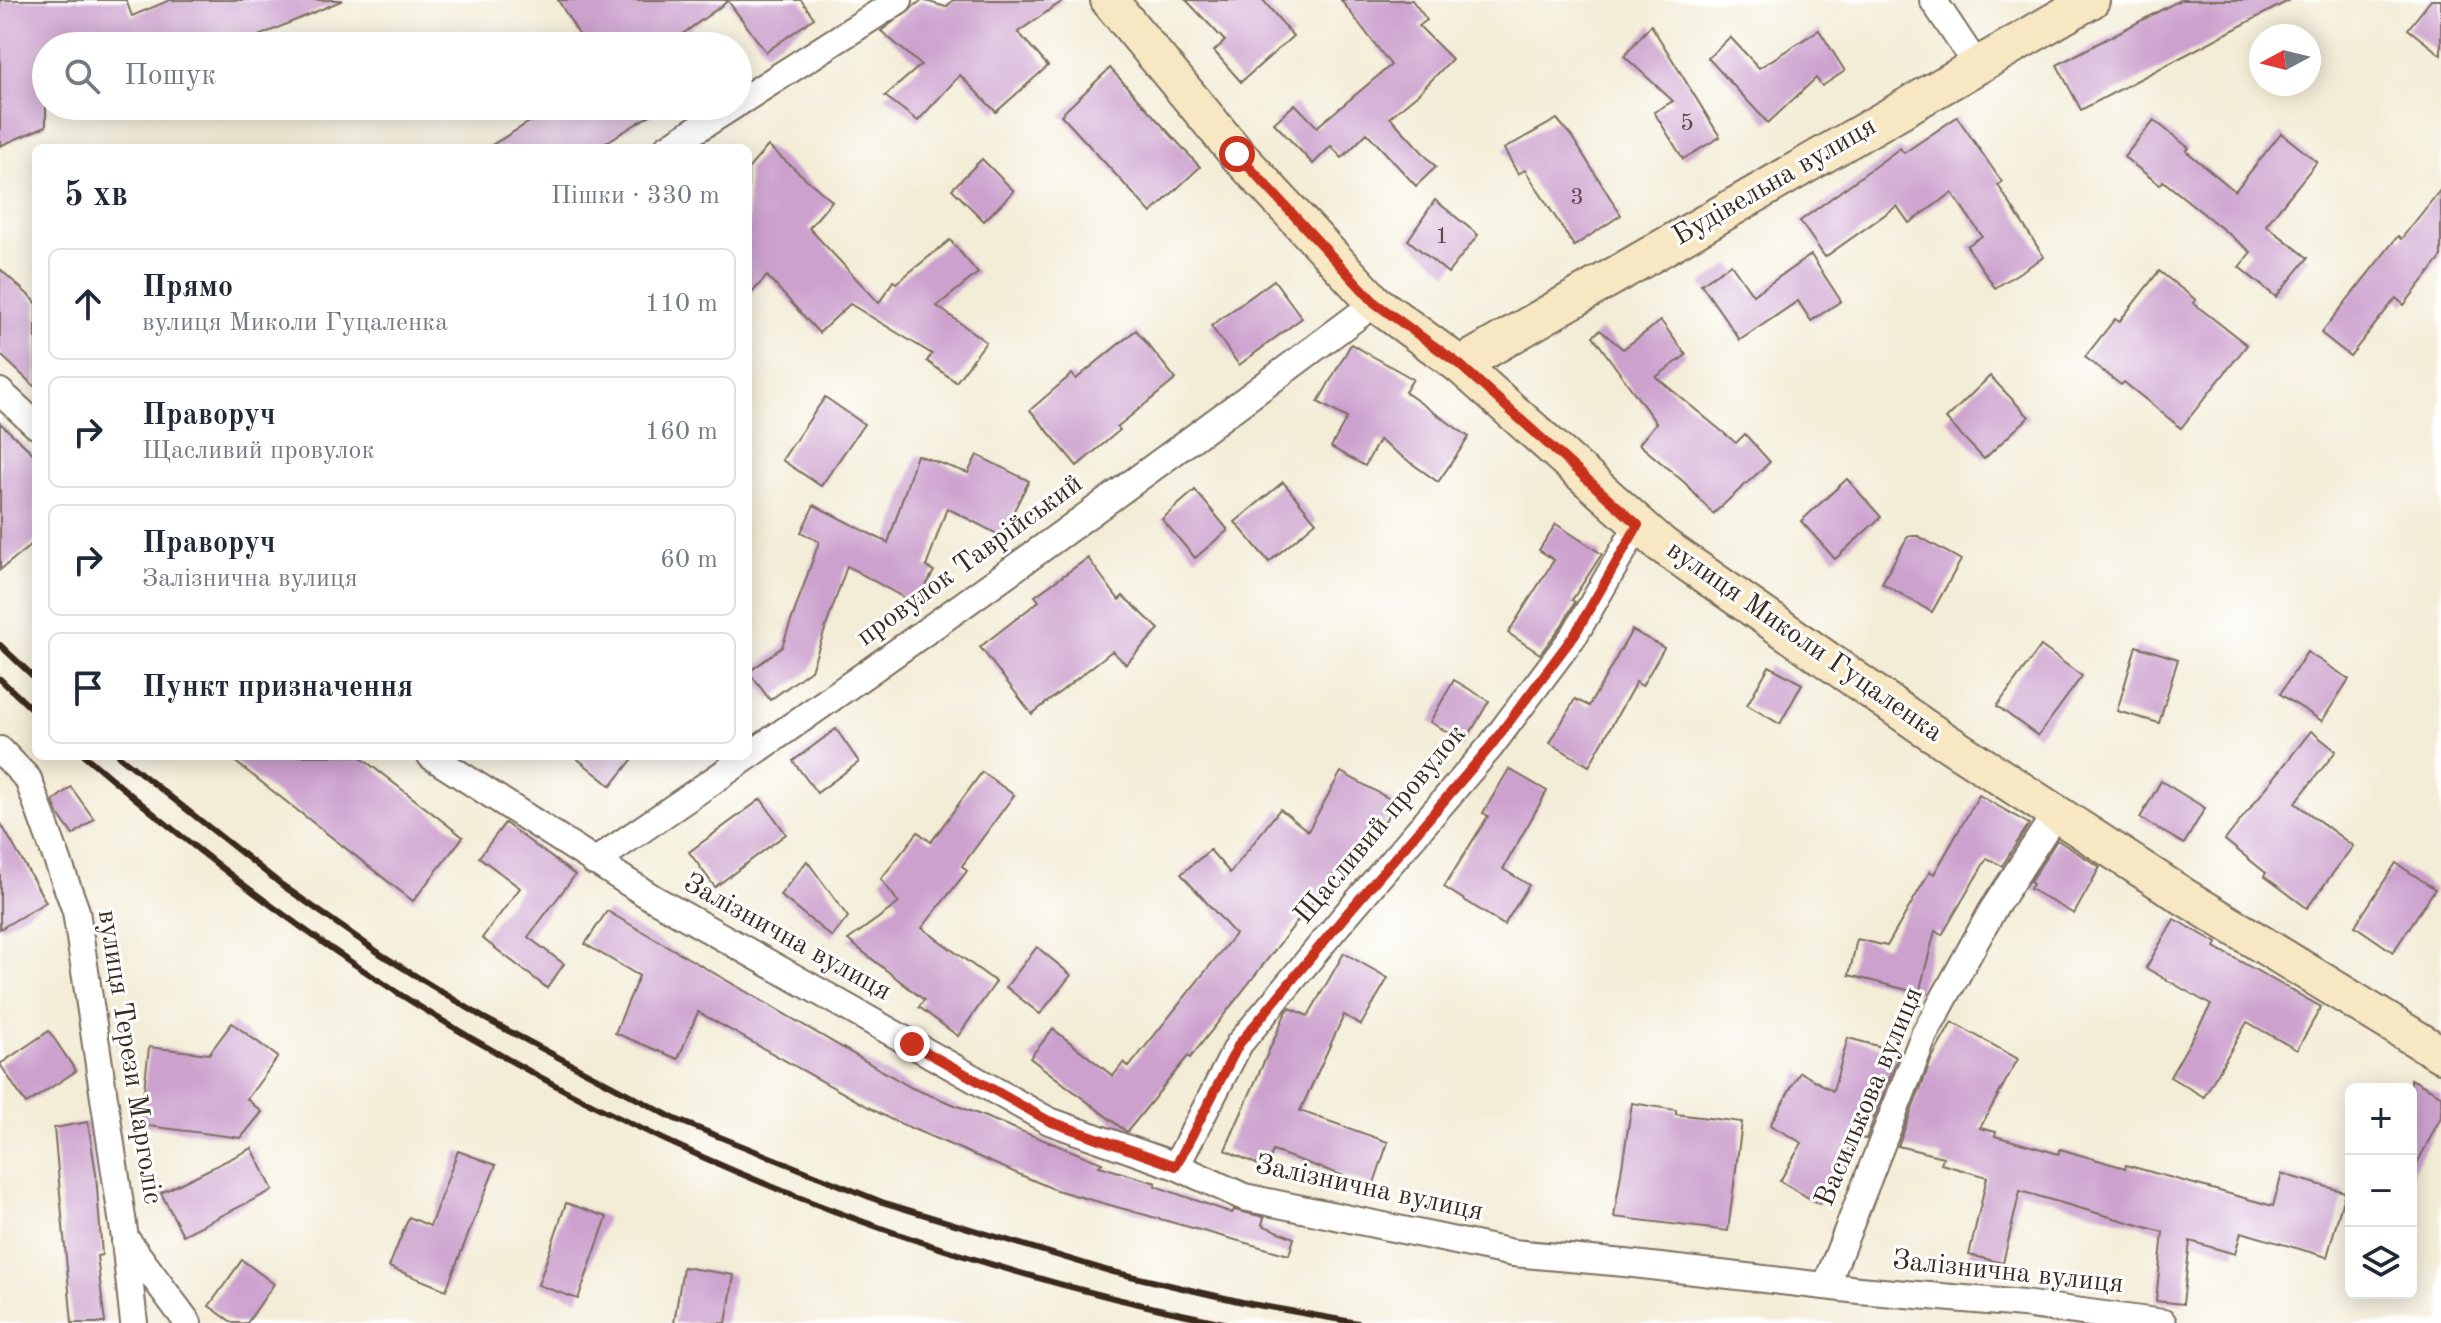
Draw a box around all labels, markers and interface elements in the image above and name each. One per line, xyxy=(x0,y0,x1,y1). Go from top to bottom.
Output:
north arrow xyxy=(2249,24,2321,96)
search box xyxy=(32,32,752,120)
icon: search xyxy=(60,54,104,98)
text: Пошук xyxy=(124,61,216,91)
street label: Будівельна вулиця xyxy=(1669,112,1881,252)
house number: 5 xyxy=(1680,112,1694,136)
route start xyxy=(1219,136,1255,172)
text: 5 хв xyxy=(64,179,128,213)
text: Пішки · 330 m xyxy=(551,183,720,209)
house number: 3 xyxy=(1570,186,1584,210)
house number: 1 xyxy=(1435,225,1449,249)
text: Прямо xyxy=(142,273,233,303)
icon: ahead xyxy=(66,282,110,326)
text: 110 m xyxy=(645,291,718,317)
text: вулиця Миколи Гуцаленка xyxy=(142,310,448,336)
text: Праворуч xyxy=(142,401,276,431)
icon: right xyxy=(66,410,110,454)
text: 160 m xyxy=(645,419,718,445)
text: Щасливий провулок xyxy=(142,438,374,464)
street label: провулок Таврійський xyxy=(852,470,1088,652)
text: Праворуч xyxy=(142,529,276,559)
street label: вулиця Миколи Гуцаленка xyxy=(1661,536,1947,748)
icon: right xyxy=(66,538,110,582)
text: 60 m xyxy=(660,547,718,573)
text: Залізнична вулиця xyxy=(142,566,358,592)
icon: arrive xyxy=(66,666,110,710)
text: Пункт призначення xyxy=(142,673,413,703)
street label: Щасливий провулок xyxy=(1290,720,1472,930)
street label: Залізнична вулиця xyxy=(679,869,895,1007)
street label: вулиця Терези Марголіс xyxy=(92,908,166,1206)
street label: Василькова вулиця xyxy=(1811,983,1929,1211)
route end xyxy=(894,1026,930,1062)
map controls xyxy=(2345,1083,2417,1299)
button: + xyxy=(2345,1083,2417,1155)
street label: Залізнична вулиця xyxy=(1252,1151,1486,1227)
button: − xyxy=(2345,1155,2417,1227)
button: layers xyxy=(2345,1227,2417,1299)
street label: Залізнична вулиця xyxy=(1891,1247,2125,1299)

